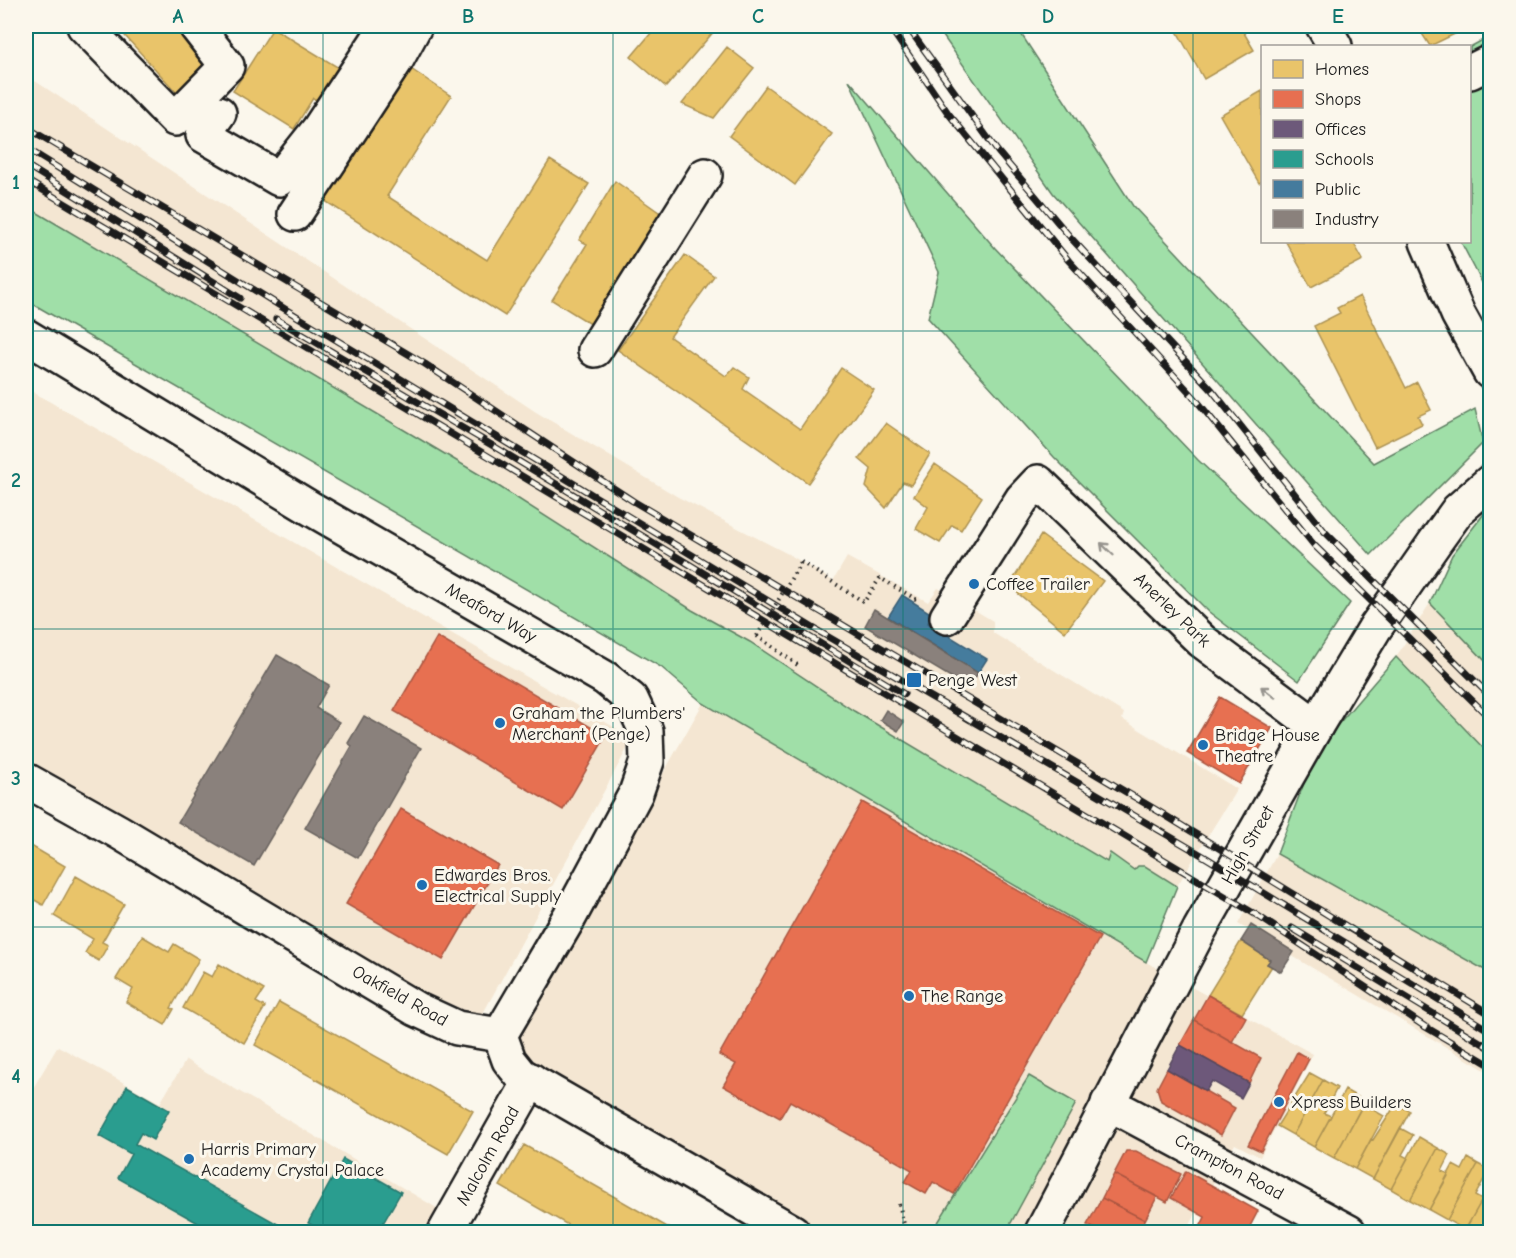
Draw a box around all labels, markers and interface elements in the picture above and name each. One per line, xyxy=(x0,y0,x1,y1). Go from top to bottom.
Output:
text: A xyxy=(172,5,184,28)
text: B xyxy=(462,5,474,28)
text: C xyxy=(752,5,764,28)
text: D xyxy=(1042,5,1054,28)
text: E xyxy=(1332,5,1344,28)
legend xyxy=(1261,45,1471,243)
text: Homes xyxy=(1315,59,1369,80)
text: Shops xyxy=(1315,89,1361,110)
text: Offices xyxy=(1315,119,1366,140)
text: Schools xyxy=(1315,149,1374,170)
text: 1 xyxy=(12,171,20,194)
text: Public xyxy=(1315,179,1361,200)
text: Industry xyxy=(1315,209,1380,230)
text: 2 xyxy=(11,469,21,492)
one-way arrow xyxy=(1100,541,1115,556)
street label: Anerley Park xyxy=(1129,568,1215,652)
place label: Coffee Trailer xyxy=(986,574,1091,595)
marker: Coffee Trailer xyxy=(967,577,981,591)
street label: Meaford Way xyxy=(442,579,541,648)
place label: Penge West xyxy=(928,670,1018,691)
marker: Penge West xyxy=(905,671,923,689)
one-way arrow xyxy=(1260,686,1276,699)
place label: Graham the Plumbers' Merchant (Penge) xyxy=(512,703,686,745)
marker: Graham the Plumbers' Merchant (Penge) xyxy=(493,716,507,730)
place label: Bridge House Theatre xyxy=(1215,725,1320,767)
marker: Bridge House Theatre xyxy=(1196,738,1210,752)
text: 3 xyxy=(11,767,21,790)
street label: High Street xyxy=(1217,801,1279,888)
place label: Edwardes Bros. Electrical Supply xyxy=(434,865,562,907)
marker: Edwardes Bros. Electrical Supply xyxy=(415,878,429,892)
street label: Oakfield Road xyxy=(349,961,451,1031)
place label: The Range xyxy=(921,986,1003,1007)
marker: The Range xyxy=(902,989,916,1003)
text: 4 xyxy=(11,1065,21,1088)
place label: Xpress Builders xyxy=(1291,1092,1411,1113)
marker: Xpress Builders xyxy=(1272,1095,1286,1109)
street label: Malcolm Road xyxy=(452,1103,524,1209)
street label: Crampton Road xyxy=(1171,1129,1287,1205)
place label: Harris Primary Academy Crystal Palace xyxy=(201,1139,384,1181)
marker: Harris Primary Academy Crystal Palace xyxy=(182,1152,196,1166)

